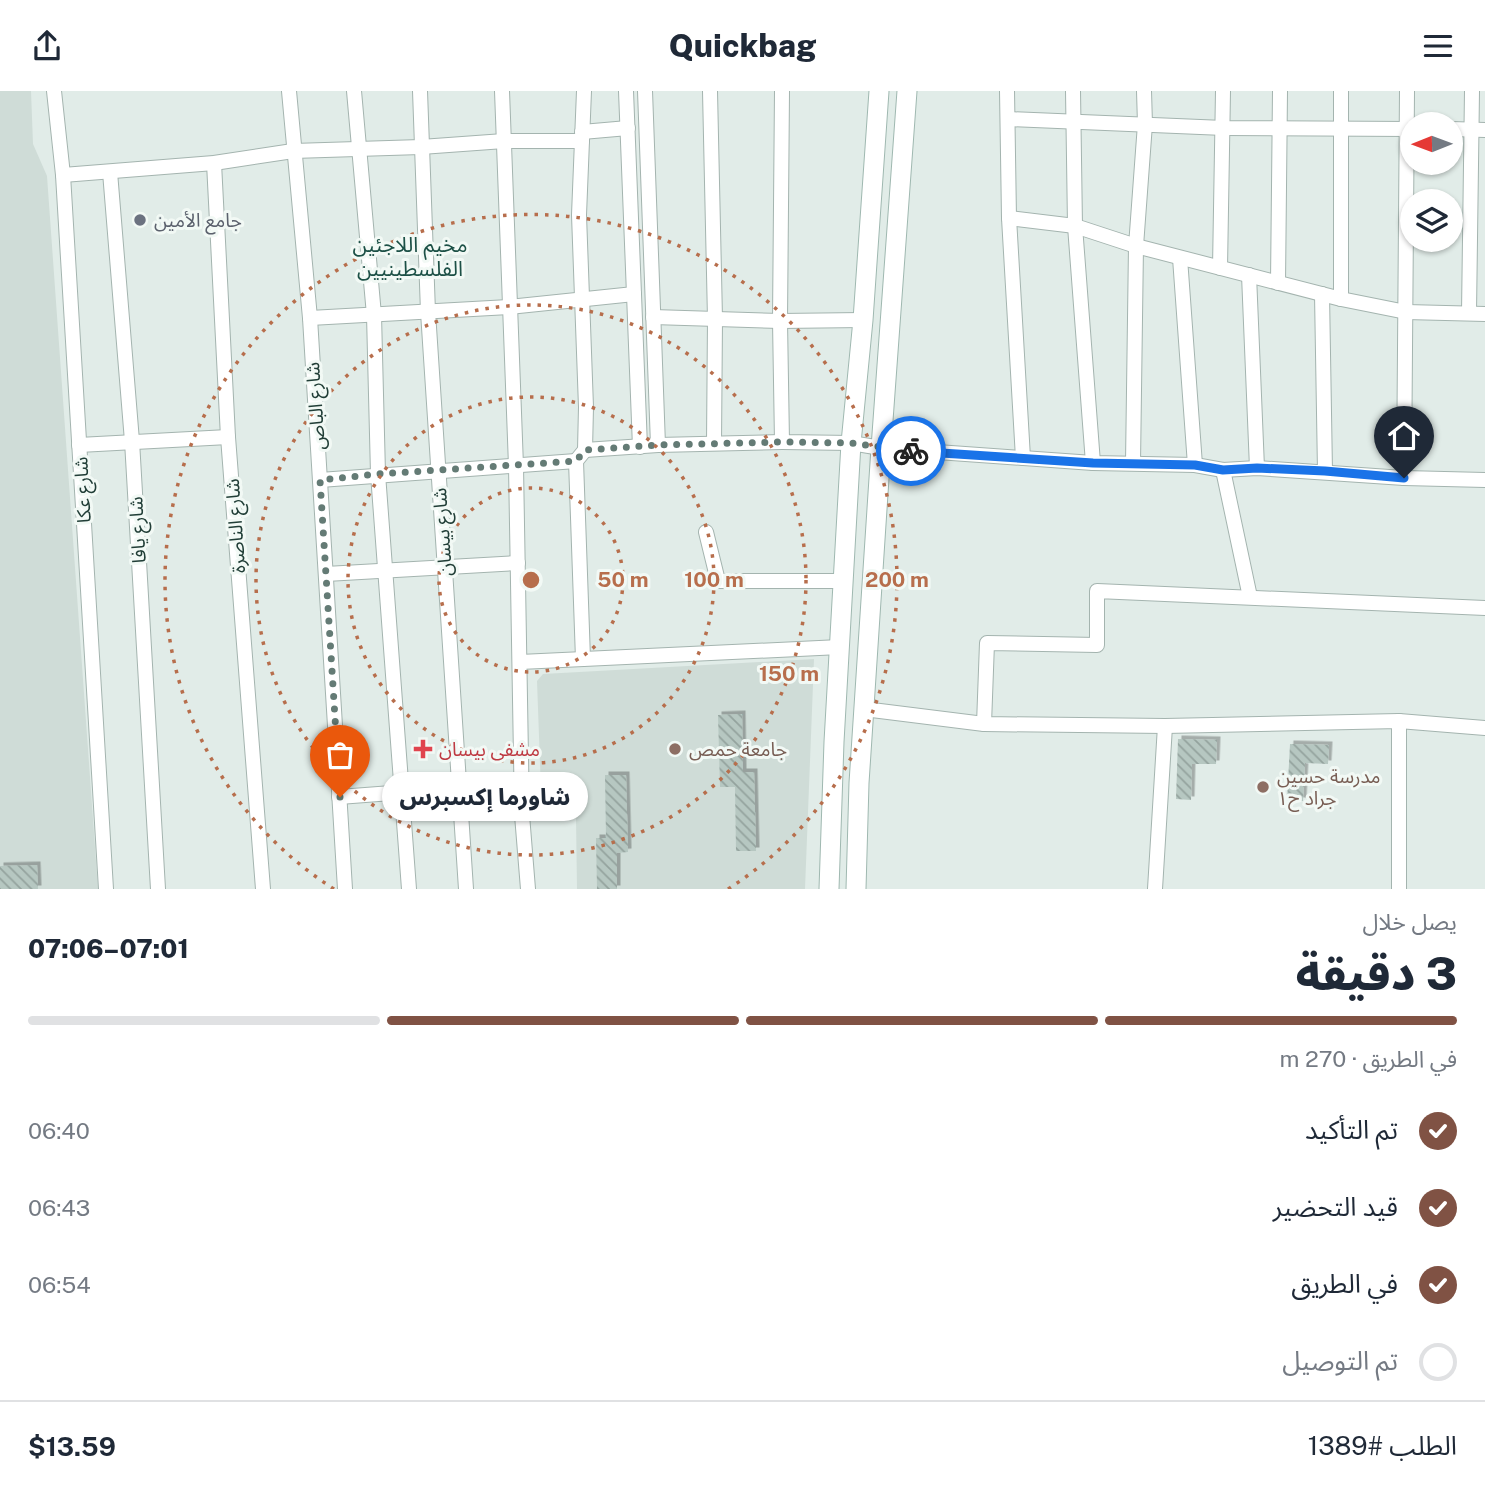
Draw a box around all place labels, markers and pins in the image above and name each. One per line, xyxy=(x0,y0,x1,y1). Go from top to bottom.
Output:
place label: جامع الأمين xyxy=(154,209,242,235)
marker: جامع الأمين xyxy=(132,212,148,228)
pin xyxy=(1374,406,1434,478)
centre of rings xyxy=(519,568,543,592)
pin xyxy=(310,725,370,797)
place label: مشفى بيسان xyxy=(439,738,540,761)
place label: جامعة حمص xyxy=(689,738,787,761)
marker: مشفى بيسان xyxy=(413,739,433,759)
marker: جامعة حمص xyxy=(667,741,683,757)
place label: مدرسة حسين جراد ح١ xyxy=(1277,765,1381,812)
callout: شاورما إكسبرس xyxy=(382,773,588,821)
marker: مدرسة حسين جراد ح١ xyxy=(1255,779,1271,795)

